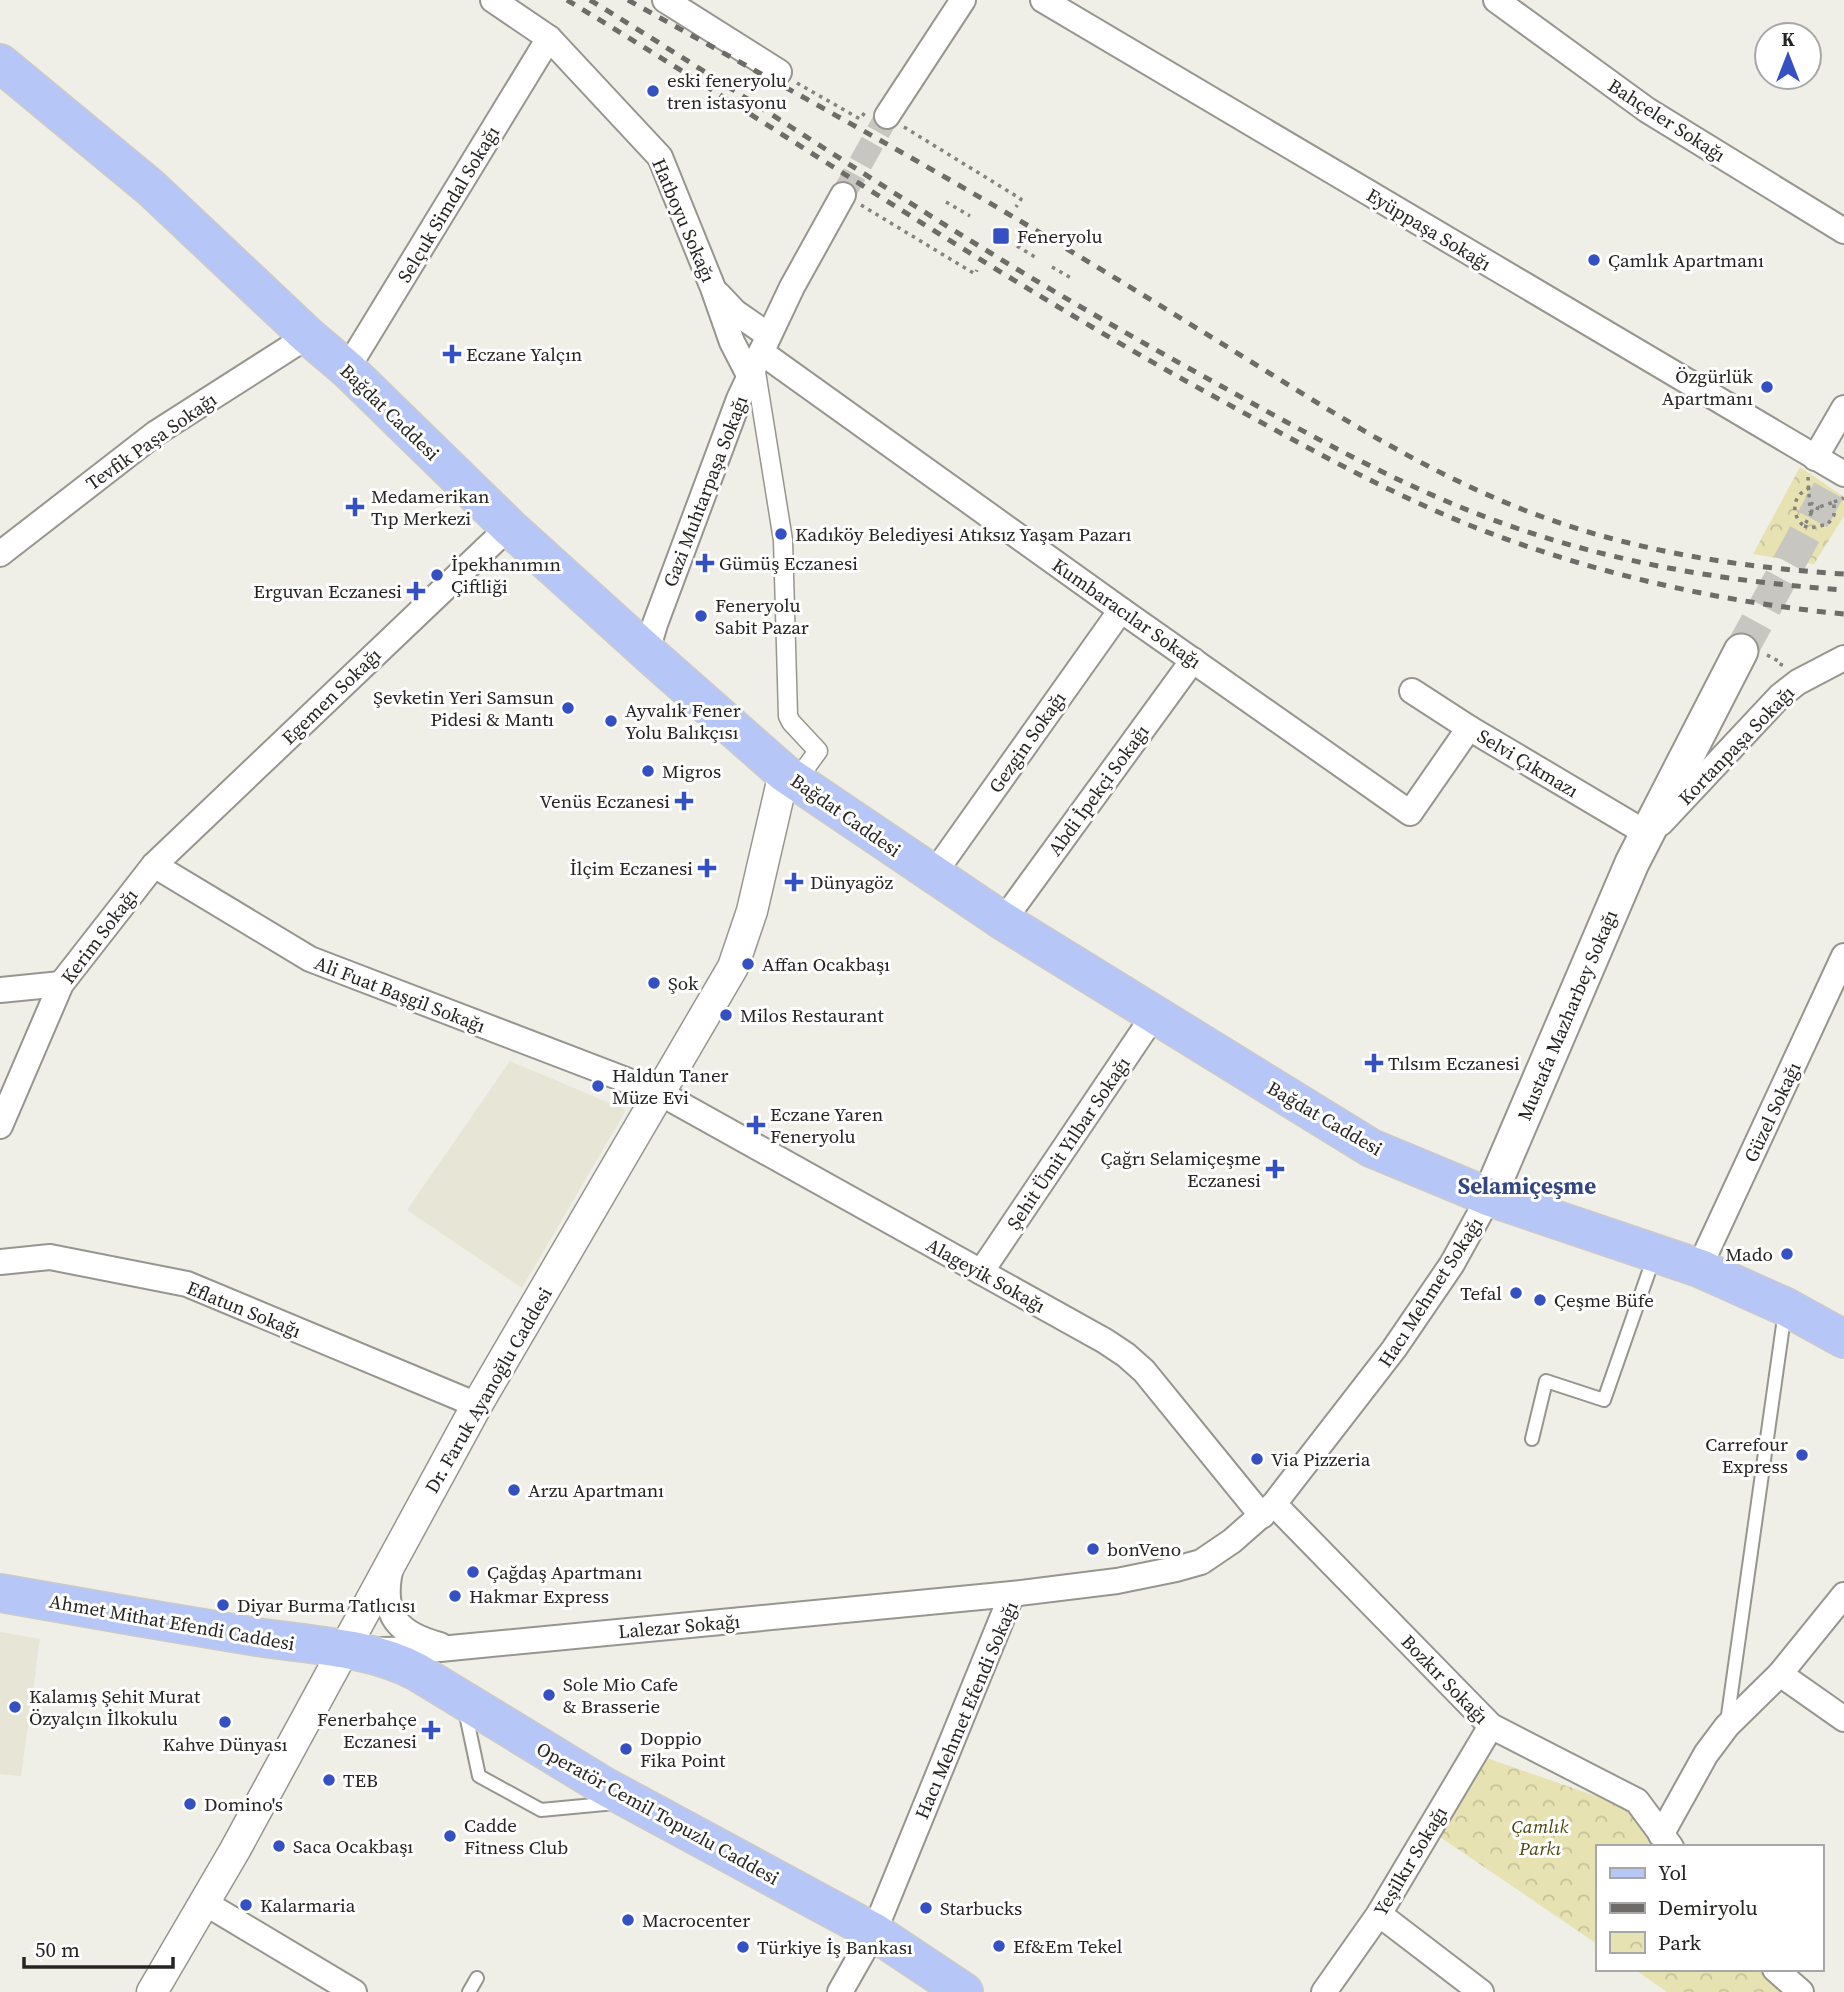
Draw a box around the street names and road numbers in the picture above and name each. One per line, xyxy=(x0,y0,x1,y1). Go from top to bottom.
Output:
street label: Bahçeler Sokağı xyxy=(1603,72,1731,168)
street label: Selçuk Simdal Sokağı xyxy=(391,121,505,287)
street label: Hatboyu Sokağı xyxy=(646,154,722,286)
street label: Eyüppaşa Sokağı xyxy=(1362,182,1496,277)
street label: Bağdat Caddesi xyxy=(335,358,446,466)
street label: Tevfik Paşa Sokağı xyxy=(80,386,222,496)
street label: Gazi Muhtarpaşa Sokağı xyxy=(657,391,754,590)
street label: Kumbaracılar Sokağı xyxy=(1047,552,1207,674)
street label: Egemen Sokağı xyxy=(276,642,387,750)
street label: Kortanpaşa Sokağı xyxy=(1672,679,1800,810)
street label: Gezgin Sokağı xyxy=(982,686,1072,798)
street label: Abdi İpekçi Sokağı xyxy=(1042,719,1155,861)
street label: Selvi Çıkmazı xyxy=(1473,723,1584,804)
street label: Bağdat Caddesi xyxy=(786,767,906,863)
street label: Kerim Sokağı xyxy=(55,883,143,989)
street label: Mustafa Mazharbey Sokağı xyxy=(1511,905,1623,1124)
street label: Ali Fuat Başgil Sokağı xyxy=(311,949,490,1039)
street label: Şehit Ümit Yılbar Sokağı xyxy=(1000,1051,1136,1235)
street label: Güzel Sokağı xyxy=(1737,1057,1807,1166)
street label: Bağdat Caddesi xyxy=(1263,1075,1388,1162)
street label: Hacı Mehmet Sokağı xyxy=(1372,1212,1488,1372)
street label: Alageyik Sokağı xyxy=(922,1232,1050,1319)
street label: Eflatun Sokağı xyxy=(183,1274,305,1344)
street label: Dr. Faruk Ayanoğlu Caddesi xyxy=(418,1282,558,1498)
street label: Ahmet Mithat Efendi Caddesi xyxy=(47,1588,297,1656)
street label: Hacı Mehmet Efendi Sokağı xyxy=(908,1597,1024,1823)
street label: Lalezar Sokağı xyxy=(617,1608,741,1644)
street label: Bozkır Sokağı xyxy=(1396,1629,1494,1730)
street label: Operatör Cemil Topuzlu Caddesi xyxy=(532,1735,784,1891)
street label: Yeşilkır Sokağı xyxy=(1367,1801,1453,1921)

